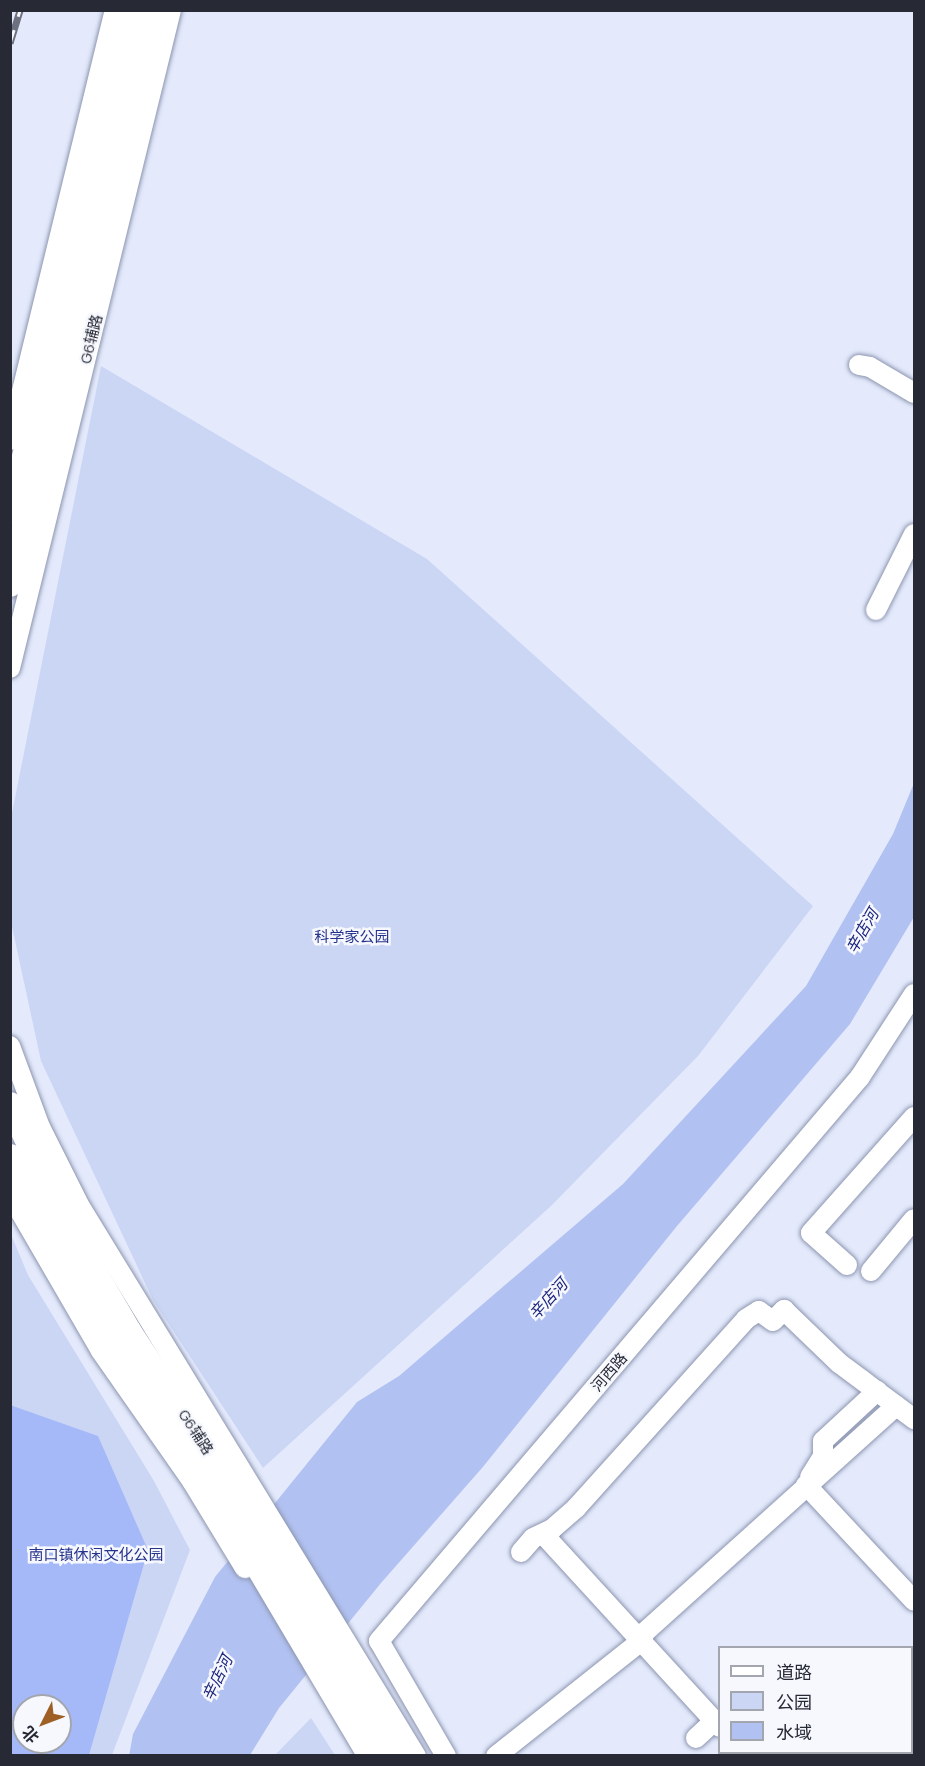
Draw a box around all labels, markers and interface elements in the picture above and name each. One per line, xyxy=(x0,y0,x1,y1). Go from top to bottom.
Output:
street label: G6辅路 xyxy=(76,313,106,365)
water label: 辛店河 xyxy=(842,905,882,957)
park label: 科学家公园 xyxy=(315,928,389,946)
water label: 辛店河 xyxy=(525,1275,571,1323)
street label: 河西路 xyxy=(587,1349,631,1395)
street label: G6辅路 xyxy=(175,1406,217,1458)
park label: 南口镇休闲文化公园 xyxy=(29,1546,163,1564)
legend xyxy=(718,1646,913,1754)
water label: 辛店河 xyxy=(198,1652,236,1704)
text: 道路 xyxy=(776,1660,812,1684)
text: 公园 xyxy=(776,1690,812,1714)
north arrow xyxy=(12,1694,72,1754)
text: 水域 xyxy=(776,1720,812,1744)
text: 北 xyxy=(17,1721,44,1748)

